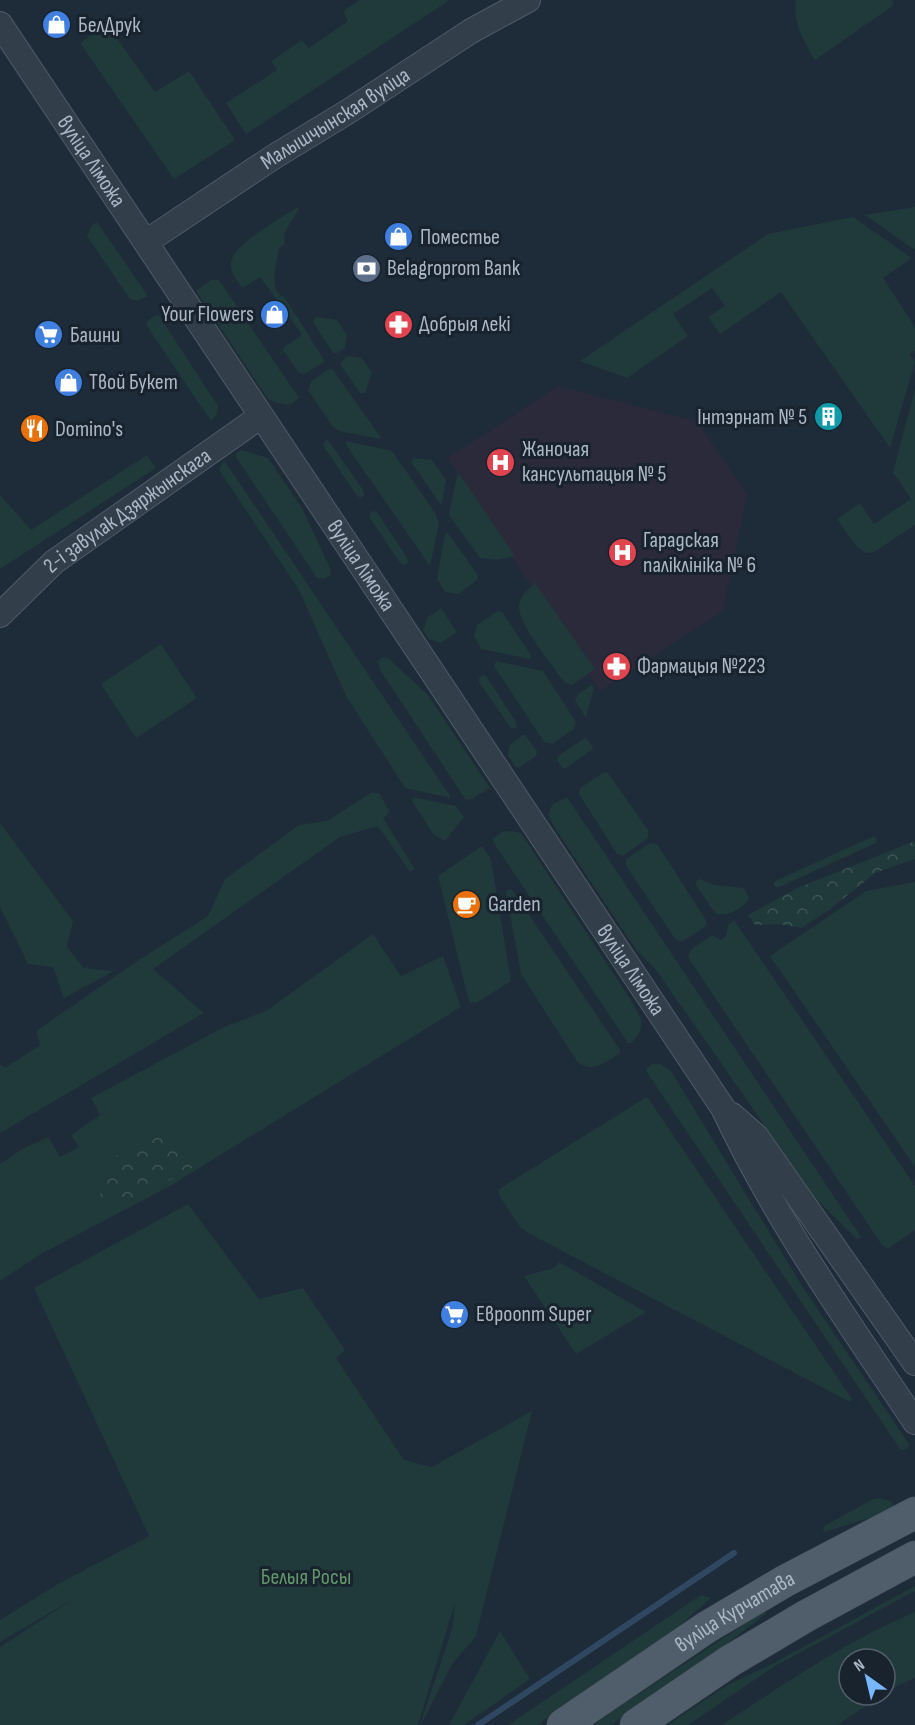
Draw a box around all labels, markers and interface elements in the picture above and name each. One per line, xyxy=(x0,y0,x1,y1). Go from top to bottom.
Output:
shop icon: БелДрук xyxy=(41,9,73,41)
place label: БелДрук xyxy=(78,12,141,39)
street label: Малышчынская вуліца xyxy=(255,61,415,175)
street label: вуліца Ліможа xyxy=(51,110,132,212)
shop icon: Поместье xyxy=(383,221,415,253)
place label: Поместье xyxy=(420,224,500,251)
bank icon: Belagroprom Bank xyxy=(350,252,382,284)
place label: Belagroprom Bank xyxy=(387,255,521,282)
shop icon: Your Flowers xyxy=(259,298,291,330)
place label: Your Flowers xyxy=(161,301,254,328)
pharmacy icon: Добрыя лекі xyxy=(382,308,414,340)
place label: Добрыя лекі xyxy=(419,311,511,338)
supermarket icon: Башни xyxy=(33,319,65,351)
place label: Башни xyxy=(70,322,120,349)
shop icon: Твой Букет xyxy=(52,366,84,398)
place label: Твой Букет xyxy=(89,369,178,396)
building icon: Інтэрнат № 5 xyxy=(812,401,844,433)
place label: Інтэрнат № 5 xyxy=(697,404,807,431)
restaurant icon: Domino's xyxy=(18,413,50,445)
place label: Domino's xyxy=(55,416,123,443)
place label: Жаночая кансультацыя № 5 xyxy=(522,436,667,488)
street label: 2-і завулак Дзяржынскага xyxy=(37,442,216,579)
hospital icon: Жаночая кансультацыя № 5 xyxy=(485,446,517,478)
street label: вуліца Ліможа xyxy=(321,515,401,616)
place label: Гарадская паліклініка № 6 xyxy=(643,527,756,579)
hospital icon: Гарадская паліклініка № 6 xyxy=(606,537,638,569)
pharmacy icon: Фармацыя №223 xyxy=(600,650,632,682)
place label: Фармацыя №223 xyxy=(637,653,765,680)
cafe icon: Garden xyxy=(451,888,483,920)
place label: Garden xyxy=(488,891,541,918)
street label: вуліца Ліможа xyxy=(591,919,671,1021)
supermarket icon: Евроопт Super xyxy=(439,1298,471,1330)
place label: Евроопт Super xyxy=(476,1301,592,1328)
park label: Белыя Росы xyxy=(261,1564,351,1591)
street label: вуліца Курчатава xyxy=(670,1565,799,1658)
north arrow xyxy=(837,1647,897,1707)
text: N xyxy=(851,1656,868,1676)

